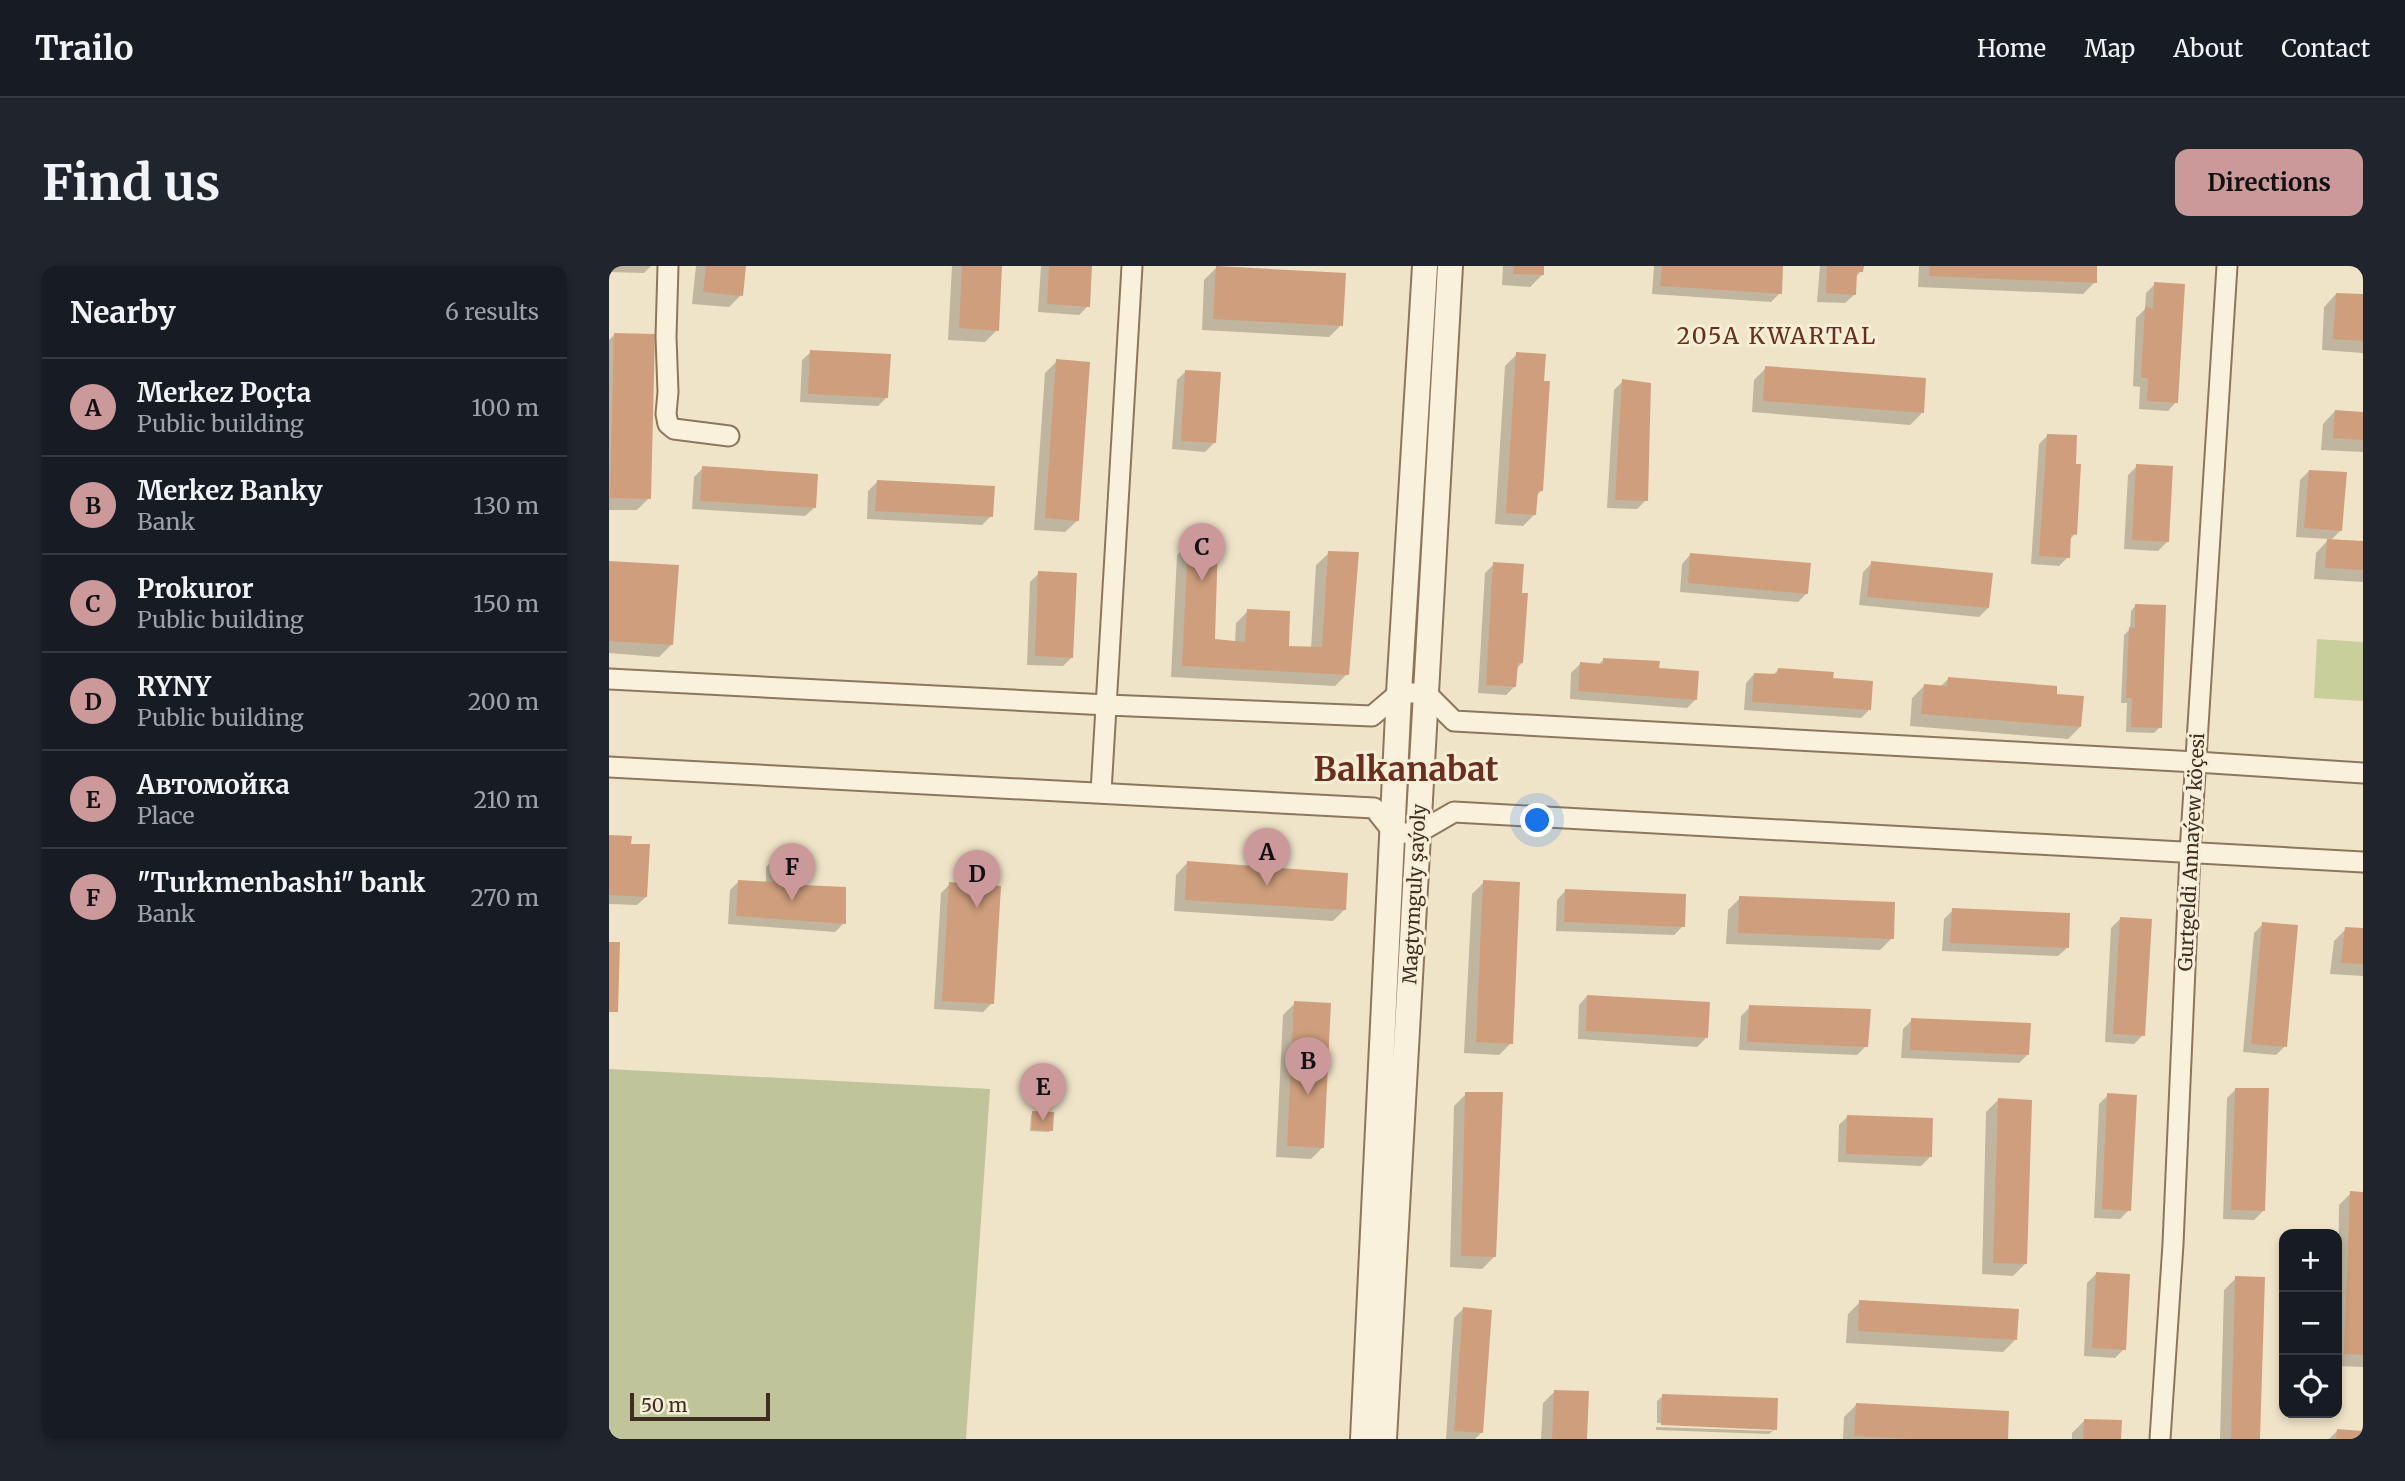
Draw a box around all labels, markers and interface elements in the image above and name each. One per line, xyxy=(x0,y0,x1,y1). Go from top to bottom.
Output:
text: Trailo xyxy=(35,28,133,69)
text: Home xyxy=(1977,33,2046,64)
text: Map xyxy=(2084,33,2135,64)
text: About xyxy=(2173,33,2243,64)
text: Contact xyxy=(2281,33,2370,64)
button: Directions xyxy=(2175,149,2363,216)
text: Find us xyxy=(42,152,220,213)
text: Nearby xyxy=(70,293,176,331)
text: 6 results xyxy=(445,297,539,326)
district label: 205A KWARTAL xyxy=(1677,321,1877,350)
text: Merkez Poçta xyxy=(137,376,311,409)
text: A xyxy=(85,393,101,422)
text: 100 m xyxy=(471,393,539,422)
text: Public building xyxy=(137,409,304,438)
text: Merkez Banky xyxy=(137,474,323,507)
text: B xyxy=(85,491,101,520)
text: 130 m xyxy=(473,491,539,520)
text: Bank xyxy=(137,507,195,536)
pin: C xyxy=(1179,523,1225,581)
text: Prokuror xyxy=(137,572,254,605)
text: C xyxy=(85,589,101,618)
text: 150 m xyxy=(473,589,539,618)
text: Public building xyxy=(137,605,304,634)
text: RYNY xyxy=(137,670,211,703)
text: D xyxy=(84,687,102,716)
text: 200 m xyxy=(468,687,539,716)
text: Public building xyxy=(137,703,304,732)
street label: Gurtgeldi Annaýew köçesi xyxy=(2173,732,2209,972)
district label: Balkanabat xyxy=(1313,749,1499,790)
text: Автомойка xyxy=(137,768,290,801)
text: E xyxy=(85,785,101,814)
text: 210 m xyxy=(474,785,539,814)
text: Place xyxy=(137,801,194,830)
street label: Magtymguly şaýoly xyxy=(1397,803,1431,985)
your location xyxy=(1520,803,1554,837)
pin: A xyxy=(1244,828,1290,886)
pin: F xyxy=(769,843,815,901)
pin: D xyxy=(954,850,1000,908)
text: "Turkmenbashi" bank xyxy=(137,866,425,899)
text: F xyxy=(86,883,100,912)
text: 270 m xyxy=(471,883,539,912)
text: Bank xyxy=(137,899,195,928)
pin: B xyxy=(1285,1037,1331,1095)
pin: E xyxy=(1020,1063,1066,1121)
map controls xyxy=(2279,1229,2342,1418)
button: + xyxy=(2279,1229,2342,1292)
button: − xyxy=(2279,1292,2342,1355)
button: locate xyxy=(2279,1355,2342,1418)
scale bar xyxy=(630,1390,770,1422)
text: 50 m xyxy=(641,1393,687,1417)

